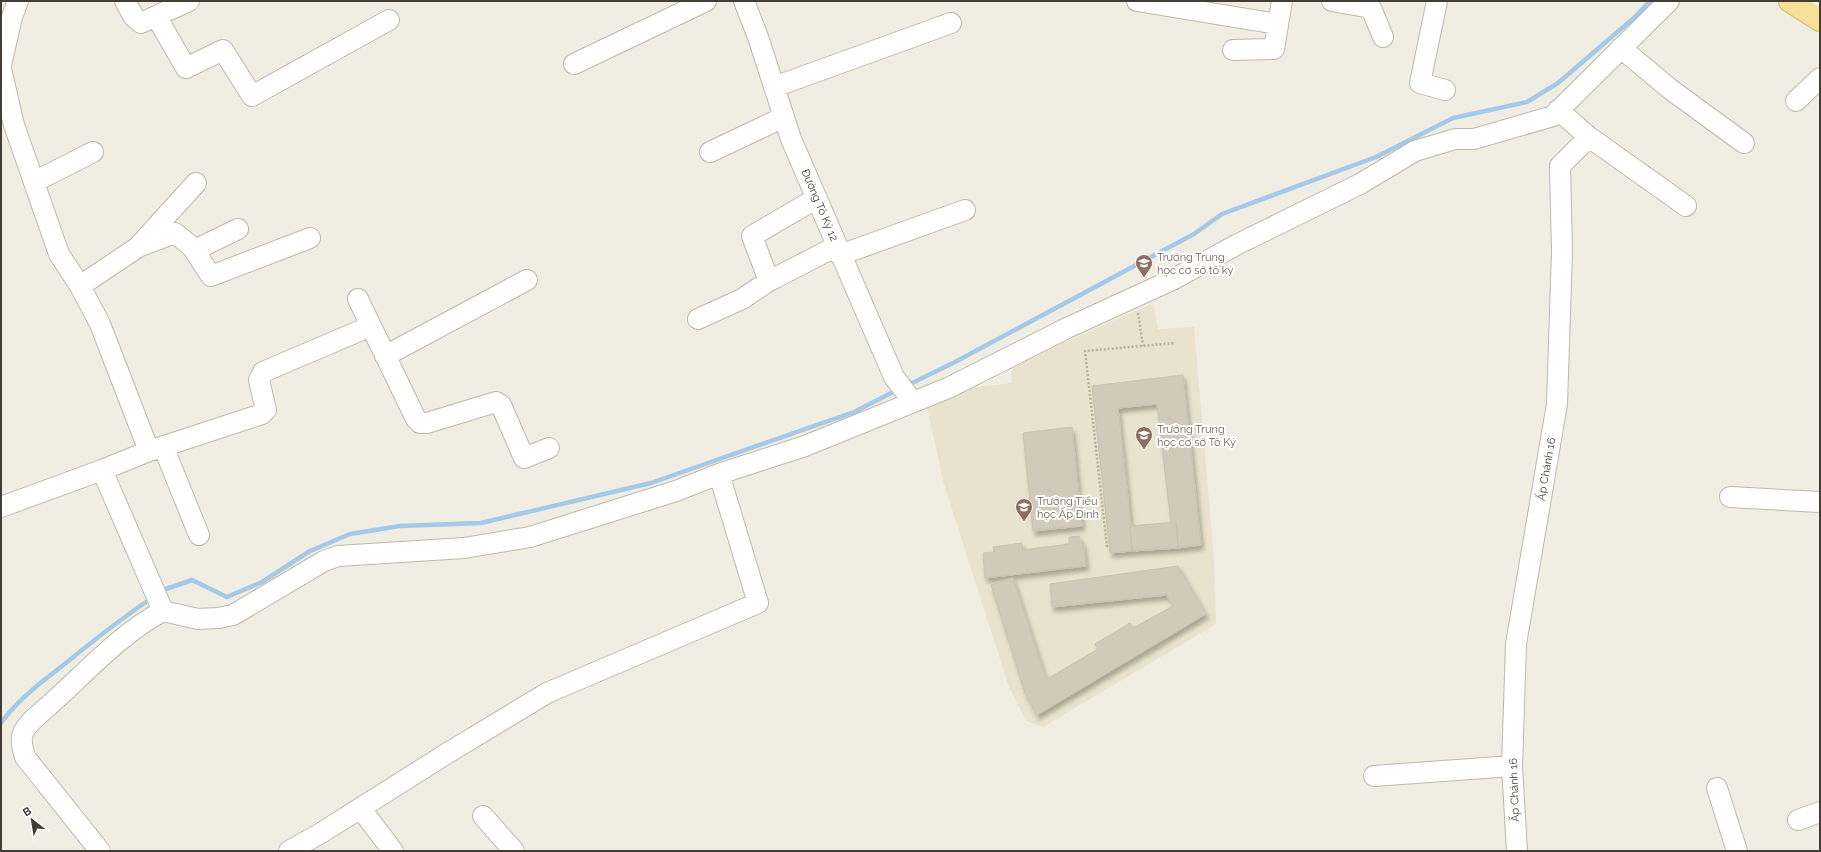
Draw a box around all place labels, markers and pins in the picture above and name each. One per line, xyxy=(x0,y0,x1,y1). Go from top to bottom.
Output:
place label: Trường Trung học cơ sở tô ký xyxy=(1157,251,1234,277)
school or university icon: Trường Trung học cơ sở tô ký xyxy=(1134,253,1154,278)
place label: Trường Trung học cơ sở Tô Ký xyxy=(1157,423,1236,449)
school or university icon: Trường Trung học cơ sở Tô Ký xyxy=(1134,425,1154,450)
place label: Trường Tiểu học Ấp Đình xyxy=(1037,495,1099,521)
school or university icon: Trường Tiểu học Ấp Đình xyxy=(1014,497,1034,522)

